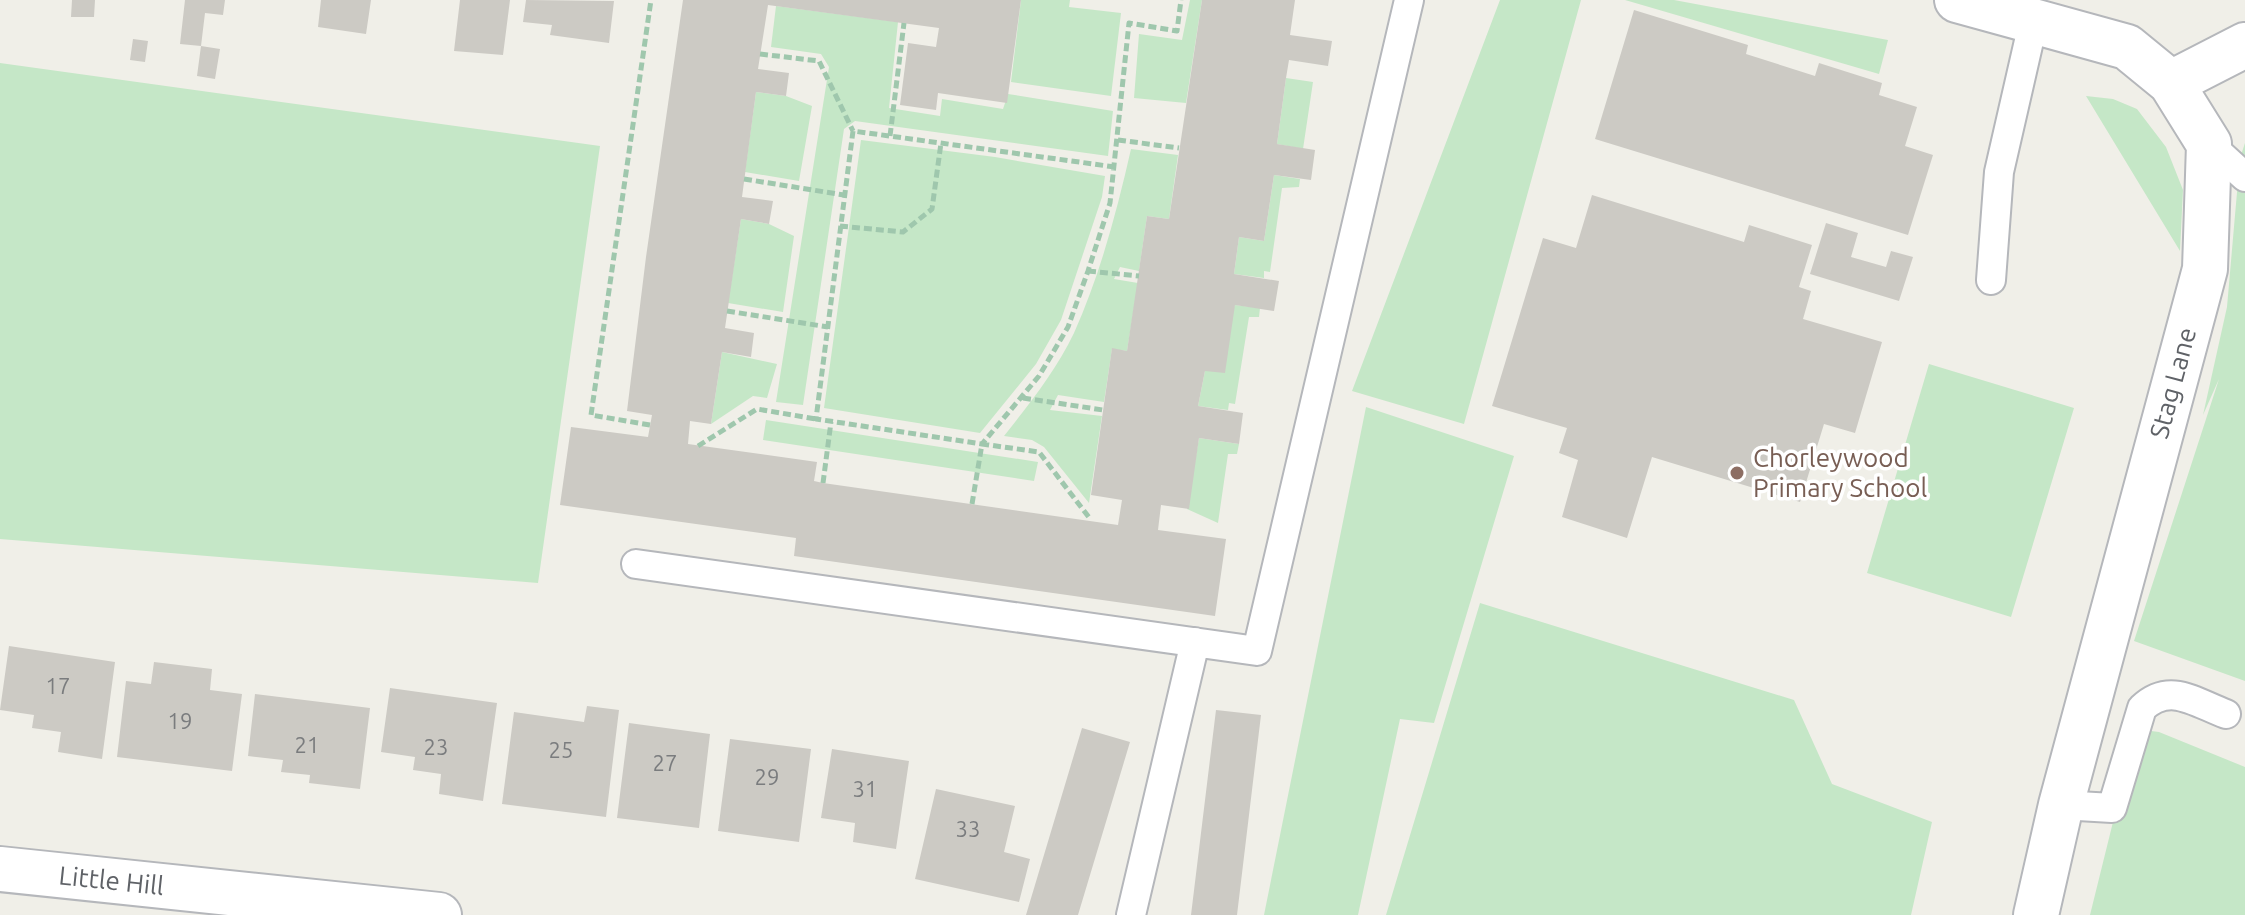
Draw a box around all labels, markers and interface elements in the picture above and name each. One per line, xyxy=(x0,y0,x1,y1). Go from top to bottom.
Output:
street label: Stag Lane xyxy=(2144,324,2201,442)
place label: Chorleywood Primary School xyxy=(1753,443,1927,502)
marker: Chorleywood Primary School xyxy=(1728,464,1746,482)
house number: 17 xyxy=(46,673,70,698)
house number: 19 xyxy=(168,708,192,733)
house number: 21 xyxy=(295,732,319,757)
house number: 23 xyxy=(424,734,448,759)
house number: 25 xyxy=(549,737,573,762)
house number: 27 xyxy=(653,750,677,775)
house number: 29 xyxy=(755,764,779,789)
house number: 31 xyxy=(853,776,877,801)
house number: 33 xyxy=(956,816,980,841)
street label: Little Hill xyxy=(58,860,165,900)

